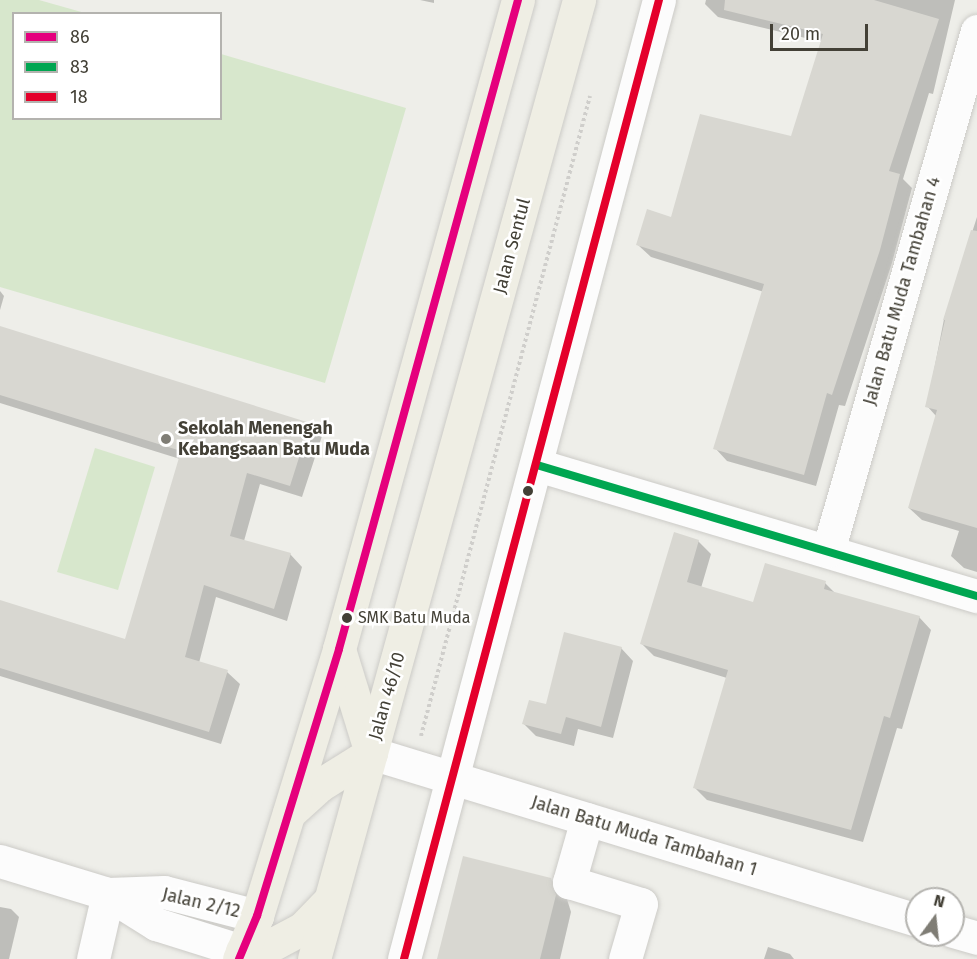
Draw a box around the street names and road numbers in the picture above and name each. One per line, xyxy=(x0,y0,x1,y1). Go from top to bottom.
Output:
street label: Jalan Batu Muda Tambahan 4 xyxy=(859,174,945,408)
street label: Jalan Sentul xyxy=(489,196,535,296)
street label: Jalan 46/10 xyxy=(364,650,410,742)
street label: Jalan Batu Muda Tambahan 1 xyxy=(528,791,760,881)
street label: Jalan 2/12 xyxy=(160,884,242,922)

